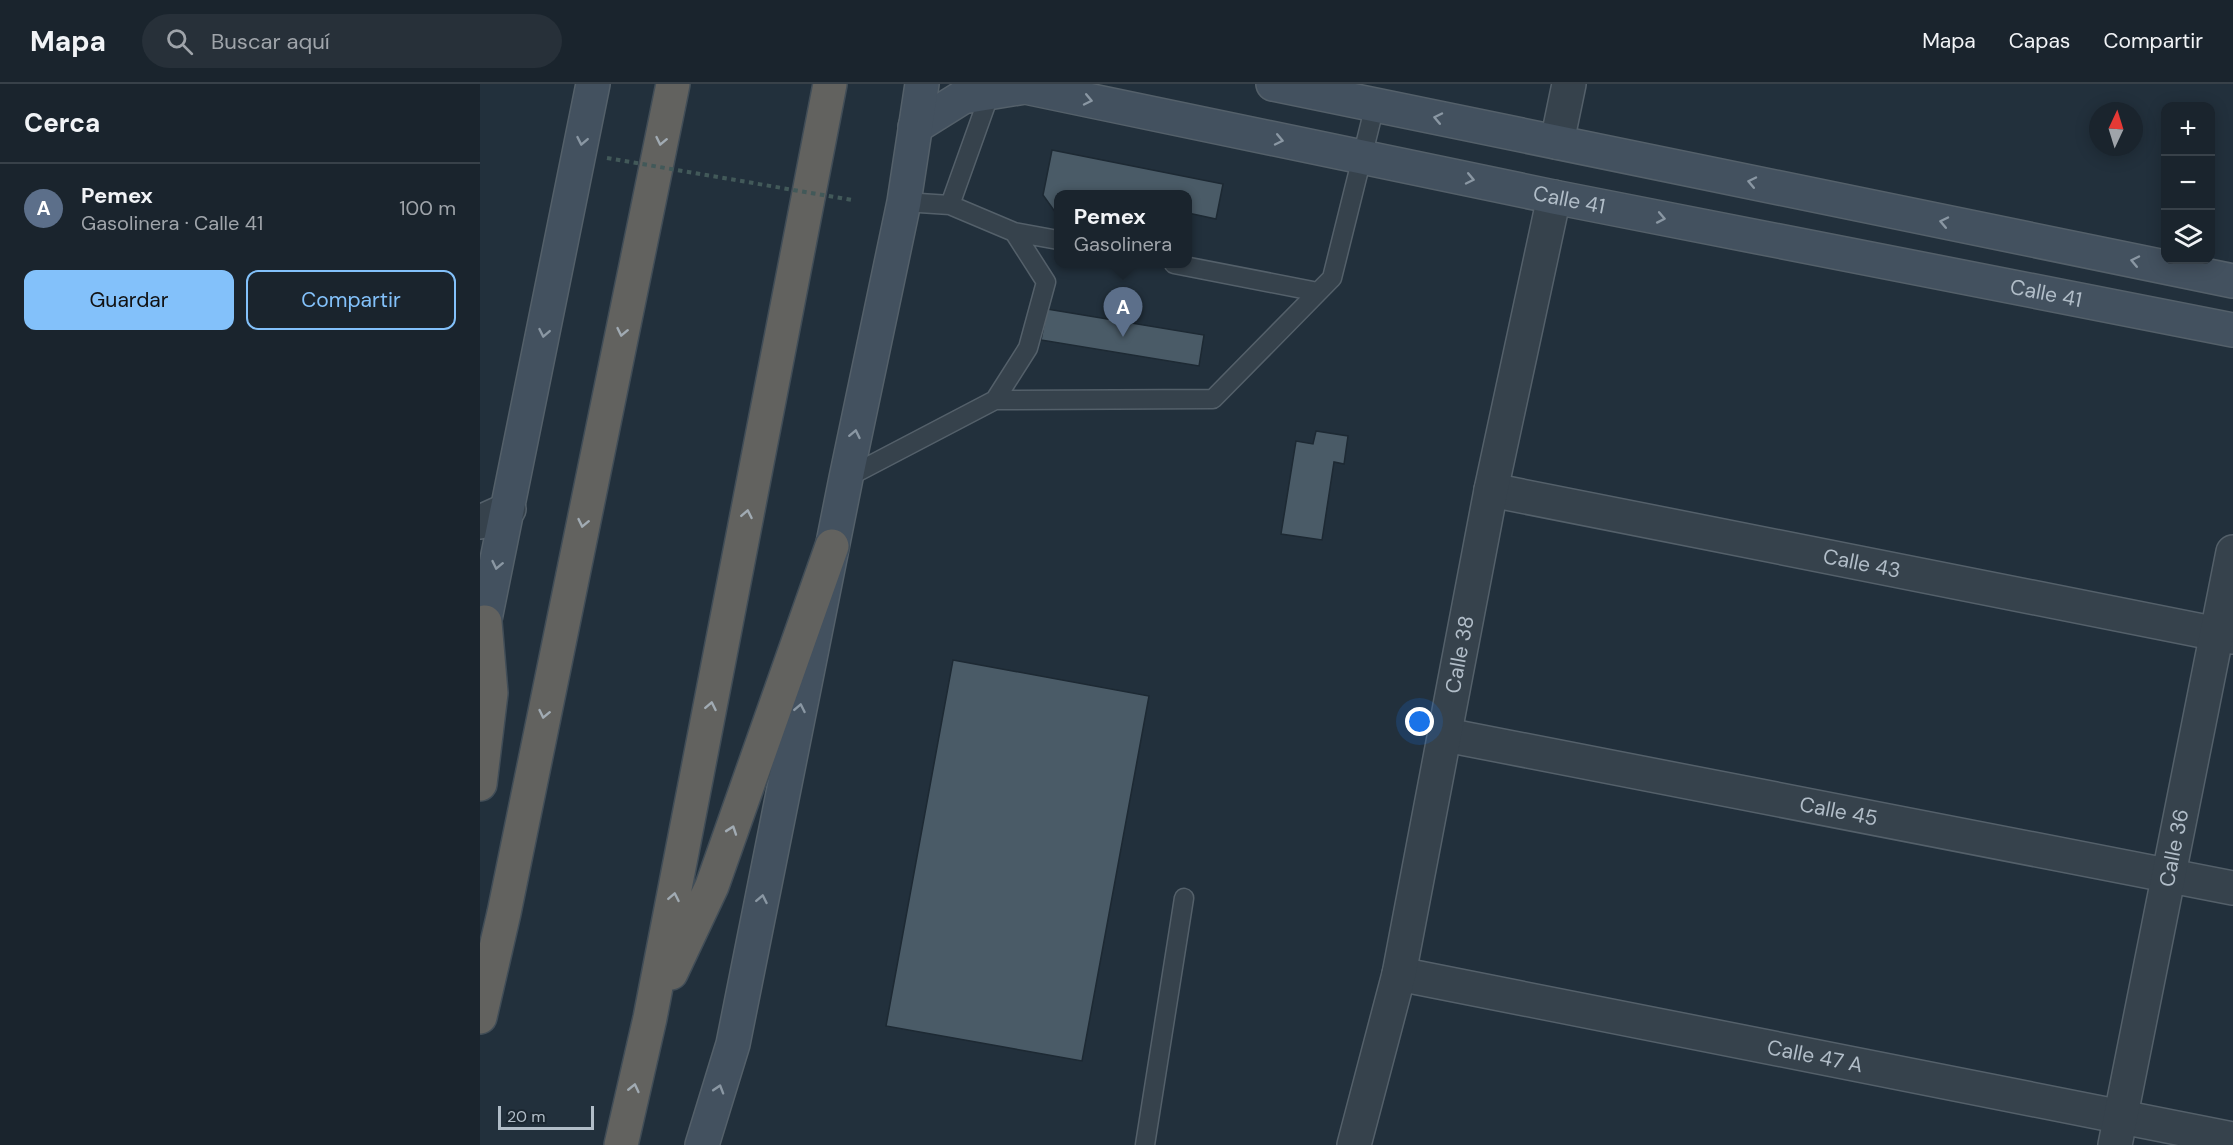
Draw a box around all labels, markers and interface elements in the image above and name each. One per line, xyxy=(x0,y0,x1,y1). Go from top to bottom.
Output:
search box xyxy=(142,14,562,68)
text: Mapa xyxy=(30,23,106,60)
icon: search xyxy=(163,25,196,58)
text: Buscar aquí xyxy=(211,27,330,56)
text: Mapa xyxy=(1922,27,1976,55)
text: Capas xyxy=(2009,27,2070,55)
text: Compartir xyxy=(2103,27,2203,55)
one-way arrow xyxy=(1083,93,1093,106)
north arrow xyxy=(2089,102,2143,156)
map controls xyxy=(2161,102,2215,264)
button: + xyxy=(2161,102,2215,156)
text: Cerca xyxy=(24,106,100,140)
one-way arrow xyxy=(1433,112,1443,125)
one-way arrow xyxy=(1274,133,1284,146)
one-way arrow xyxy=(576,136,589,146)
one-way arrow xyxy=(655,136,668,146)
button: − xyxy=(2161,156,2215,210)
one-way arrow xyxy=(1465,172,1475,185)
one-way arrow xyxy=(1748,177,1758,190)
street label: Calle 41 xyxy=(1531,179,1607,221)
text: Pemex xyxy=(81,181,153,210)
popup xyxy=(1054,190,1192,268)
text: A xyxy=(36,195,51,221)
text: 100 m xyxy=(399,195,456,221)
text: Pemex xyxy=(1074,202,1146,231)
text: Gasolinera · Calle 41 xyxy=(81,210,263,236)
button: layers xyxy=(2161,210,2215,264)
one-way arrow xyxy=(1656,211,1666,224)
one-way arrow xyxy=(1939,216,1949,229)
text: Gasolinera xyxy=(1074,231,1172,257)
one-way arrow xyxy=(2130,255,2140,268)
button: Guardar xyxy=(24,270,234,330)
button: Compartir xyxy=(246,270,456,330)
street label: Calle 41 xyxy=(2008,273,2084,314)
pin: A xyxy=(1104,288,1142,337)
one-way arrow xyxy=(538,327,551,337)
one-way arrow xyxy=(616,327,629,337)
one-way arrow xyxy=(848,430,861,440)
one-way arrow xyxy=(740,509,753,519)
one-way arrow xyxy=(577,518,590,528)
street label: Calle 43 xyxy=(1821,542,1903,585)
one-way arrow xyxy=(491,560,504,570)
street label: Calle 38 xyxy=(1439,613,1481,696)
one-way arrow xyxy=(704,701,717,711)
one-way arrow xyxy=(793,703,806,713)
your location xyxy=(1405,707,1434,736)
one-way arrow xyxy=(538,709,551,719)
street label: Calle 45 xyxy=(1797,790,1880,833)
street label: Calle 36 xyxy=(2153,806,2196,889)
one-way arrow xyxy=(725,825,738,836)
one-way arrow xyxy=(667,892,680,902)
one-way arrow xyxy=(755,894,768,904)
street label: Calle 47 A xyxy=(1765,1033,1865,1079)
one-way arrow xyxy=(627,1083,640,1093)
one-way arrow xyxy=(712,1084,724,1095)
scale bar xyxy=(498,1103,594,1130)
text: 20 m xyxy=(507,1106,546,1127)

